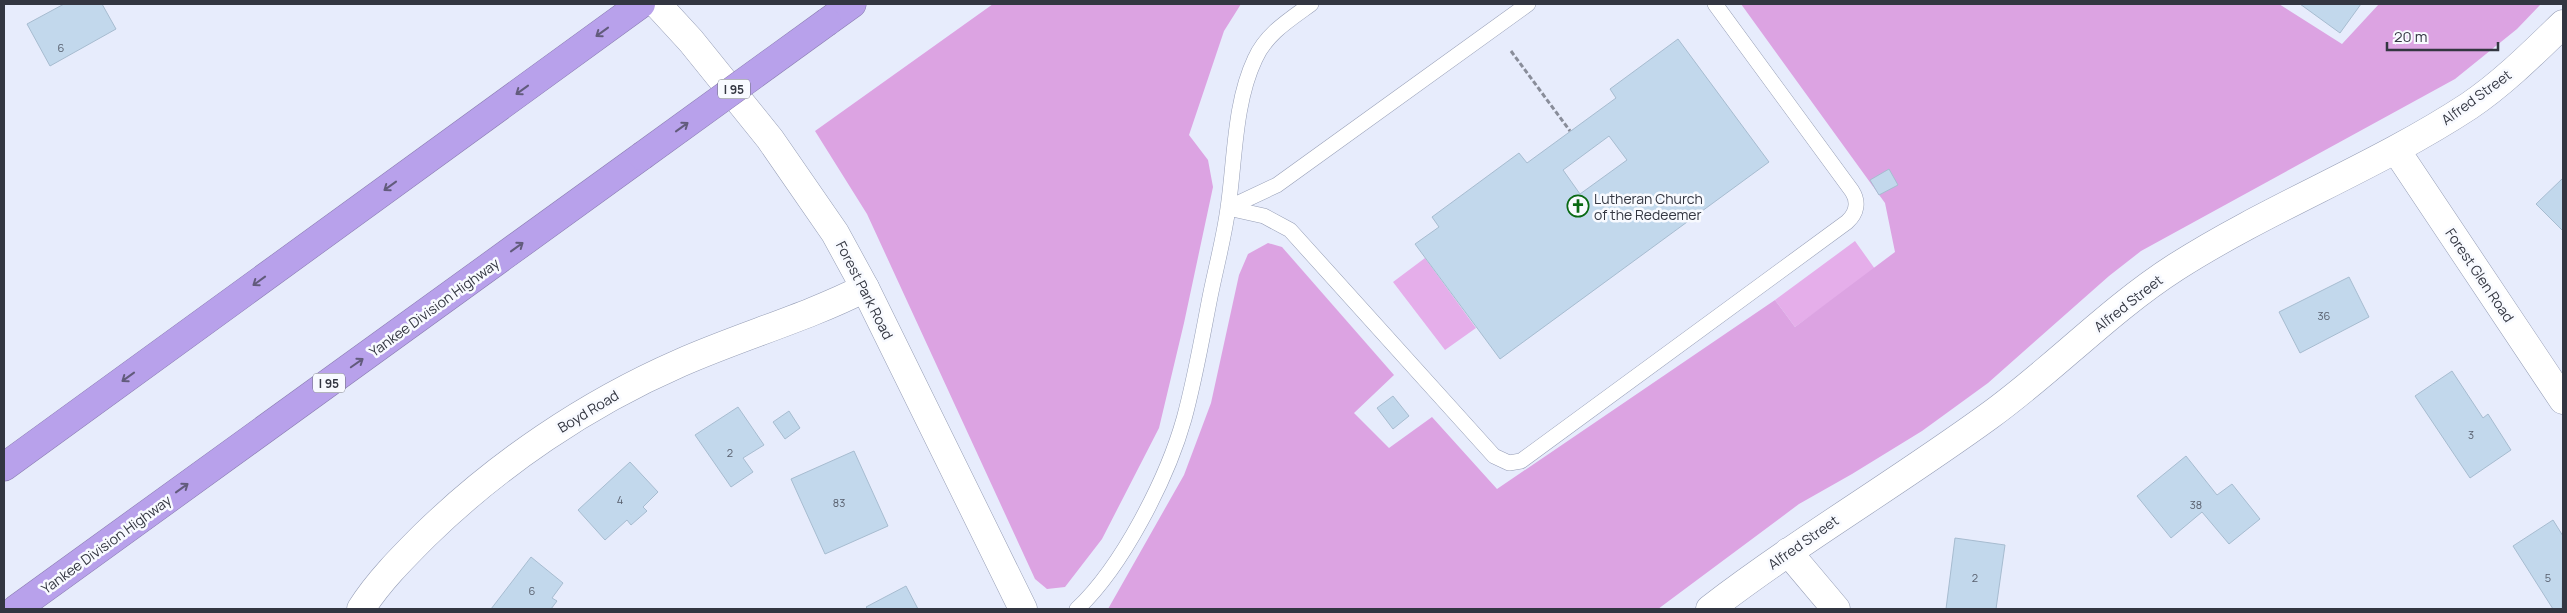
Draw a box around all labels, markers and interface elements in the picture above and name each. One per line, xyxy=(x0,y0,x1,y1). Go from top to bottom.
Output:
scale bar xyxy=(2387,20,2498,52)
text: 20 m xyxy=(2394,26,2427,47)
one-way arrow xyxy=(595,27,609,37)
house number: 6 xyxy=(58,40,65,55)
street label: Alfred Street xyxy=(2437,65,2515,129)
road number: I 95 xyxy=(718,80,750,98)
one-way arrow xyxy=(515,85,529,95)
one-way arrow xyxy=(675,122,688,133)
one-way arrow xyxy=(383,181,397,191)
place label: Lutheran Church of the Redeemer xyxy=(1594,189,1703,224)
church icon: Lutheran Church of the Redeemer xyxy=(1566,194,1590,218)
street label: Forest Glen Road xyxy=(2442,224,2518,326)
street label: Forest Park Road xyxy=(832,238,898,342)
one-way arrow xyxy=(510,242,524,252)
street label: Yankee Division Highway xyxy=(365,253,503,361)
street label: Alfred Street xyxy=(2090,270,2167,336)
one-way arrow xyxy=(253,276,266,287)
house number: 36 xyxy=(2318,308,2331,323)
one-way arrow xyxy=(350,357,363,368)
one-way arrow xyxy=(121,372,135,382)
road number: I 95 xyxy=(313,373,345,392)
street label: Boyd Road xyxy=(554,385,622,437)
house number: 3 xyxy=(2468,427,2474,442)
house number: 2 xyxy=(727,445,733,460)
one-way arrow xyxy=(175,483,189,493)
street label: Yankee Division Highway xyxy=(37,490,175,598)
house number: 4 xyxy=(617,492,623,507)
house number: 83 xyxy=(833,495,845,510)
house number: 38 xyxy=(2190,497,2202,512)
street label: Alfred Street xyxy=(1764,510,1843,573)
house number: 2 xyxy=(1972,570,1978,585)
house number: 5 xyxy=(2545,570,2551,585)
house number: 6 xyxy=(529,583,536,598)

